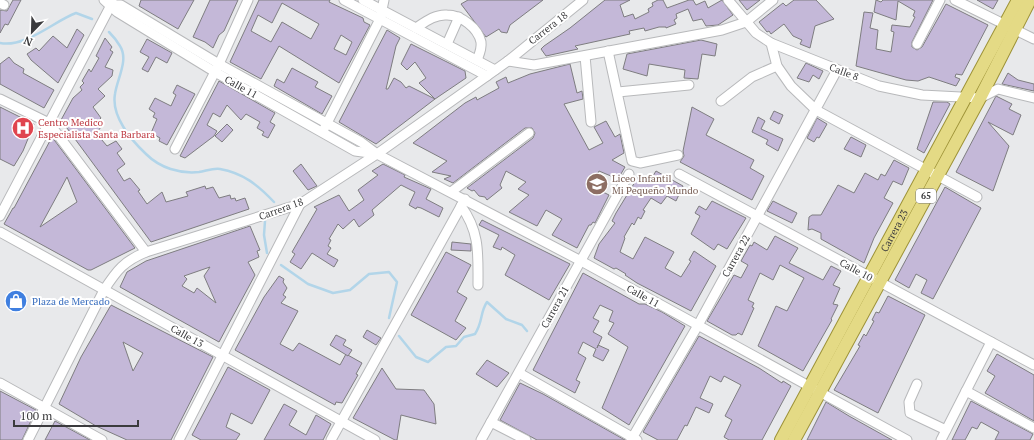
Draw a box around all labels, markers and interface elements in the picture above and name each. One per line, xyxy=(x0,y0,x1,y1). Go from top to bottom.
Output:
street label: Carrera 18 xyxy=(526,9,570,47)
north arrow xyxy=(12,12,52,52)
text: N xyxy=(21,33,35,49)
street label: Calle 8 xyxy=(828,61,860,83)
street label: Calle 11 xyxy=(222,73,260,101)
hospital icon: Centro Medico Especialista Santa Barbara xyxy=(10,115,36,141)
place label: Centro Medico Especialista Santa Barbara xyxy=(38,116,155,141)
school or university icon: Liceo Infantil Mi Pequeño Mundo xyxy=(584,171,610,197)
place label: Liceo Infantil Mi Pequeño Mundo xyxy=(612,172,699,197)
road number: 65 xyxy=(916,189,936,203)
street label: Carrera 18 xyxy=(257,195,305,223)
street label: Carrera 23 xyxy=(877,207,911,254)
street label: Carrera 22 xyxy=(719,233,753,279)
street label: Calle 10 xyxy=(837,256,875,284)
street label: Calle 11 xyxy=(624,282,662,310)
street label: Carrera 21 xyxy=(538,284,572,330)
shop icon: Plaza de Mercado xyxy=(3,288,29,314)
place label: Plaza de Mercado xyxy=(32,295,110,308)
street label: Calle 13 xyxy=(168,322,206,350)
scale bar xyxy=(14,402,138,428)
text: 100 m xyxy=(20,408,53,423)

